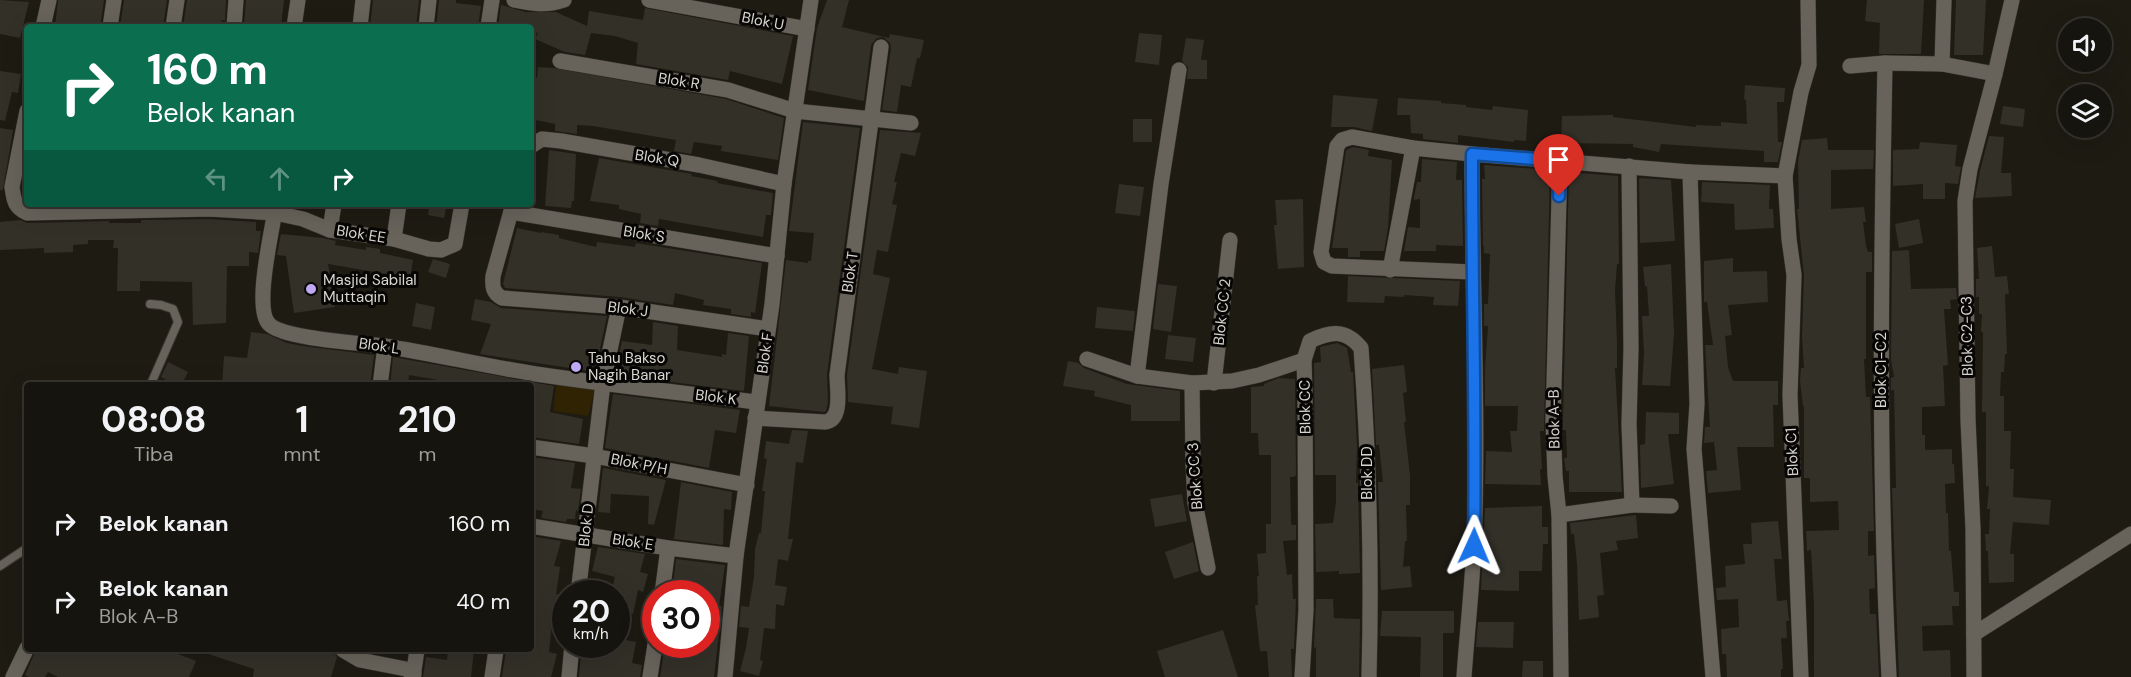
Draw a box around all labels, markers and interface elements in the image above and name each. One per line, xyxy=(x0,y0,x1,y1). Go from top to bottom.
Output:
street label: Blok U xyxy=(740,7,786,35)
map controls xyxy=(2058,18,2112,138)
button: sound xyxy=(2058,18,2112,72)
text: 160 m xyxy=(147,42,268,97)
icon: right xyxy=(48,48,126,126)
street label: Blok R xyxy=(657,68,701,94)
button: layers xyxy=(2058,84,2112,138)
text: Belok kanan xyxy=(147,95,295,130)
pin xyxy=(1533,134,1584,196)
icon: arrive xyxy=(1542,143,1575,176)
street label: Blok Q xyxy=(633,145,681,171)
icon: left xyxy=(200,162,233,195)
icon: ahead xyxy=(263,162,296,195)
icon: right xyxy=(326,162,359,195)
street label: Blok EE xyxy=(335,220,387,248)
street label: Blok S xyxy=(622,221,666,247)
street label: Blok T xyxy=(837,250,863,294)
place label: Masjid Sabilal Muttaqin xyxy=(323,270,417,307)
street label: Blok CC 2 xyxy=(1209,278,1235,346)
marker: Masjid Sabilal Muttaqin xyxy=(304,282,318,296)
street label: Blok C2-C3 xyxy=(1956,296,1978,376)
street label: Blok J xyxy=(607,297,649,321)
street label: Blok F xyxy=(752,331,778,375)
street label: Blok C1-C2 xyxy=(1871,332,1891,408)
street label: Blok L xyxy=(357,333,401,359)
place label: Tahu Bakso Nagih Banar xyxy=(588,348,671,385)
marker: Tahu Bakso Nagih Banar xyxy=(569,360,583,374)
street label: Blok CC xyxy=(1295,379,1315,434)
street label: Blok K xyxy=(694,385,738,409)
street label: Blok A-B xyxy=(1543,389,1565,449)
text: 08:08 xyxy=(101,396,206,443)
text: 1 xyxy=(296,396,309,443)
text: 210 xyxy=(398,396,457,443)
street label: Blok C1 xyxy=(1781,427,1803,477)
text: Tiba xyxy=(134,441,173,467)
text: mnt xyxy=(284,441,321,467)
text: m xyxy=(418,441,436,467)
street label: Blok CC 3 xyxy=(1183,442,1207,510)
street label: Blok DD xyxy=(1357,446,1377,500)
street label: Blok P/H xyxy=(609,449,669,479)
street label: Blok D xyxy=(574,502,598,548)
icon: right xyxy=(48,507,81,540)
text: Belok kanan xyxy=(99,509,229,538)
text: 160 m xyxy=(449,509,510,538)
position arrow xyxy=(1442,514,1506,578)
street label: Blok E xyxy=(611,529,655,555)
text: Belok kanan xyxy=(99,574,229,603)
speed limit sign: 30 xyxy=(642,580,720,658)
icon: right xyxy=(48,585,81,618)
text: 40 m xyxy=(456,587,510,616)
text: 20 xyxy=(572,592,610,631)
text: Blok A-B xyxy=(99,603,178,629)
text: km/h xyxy=(573,624,609,644)

